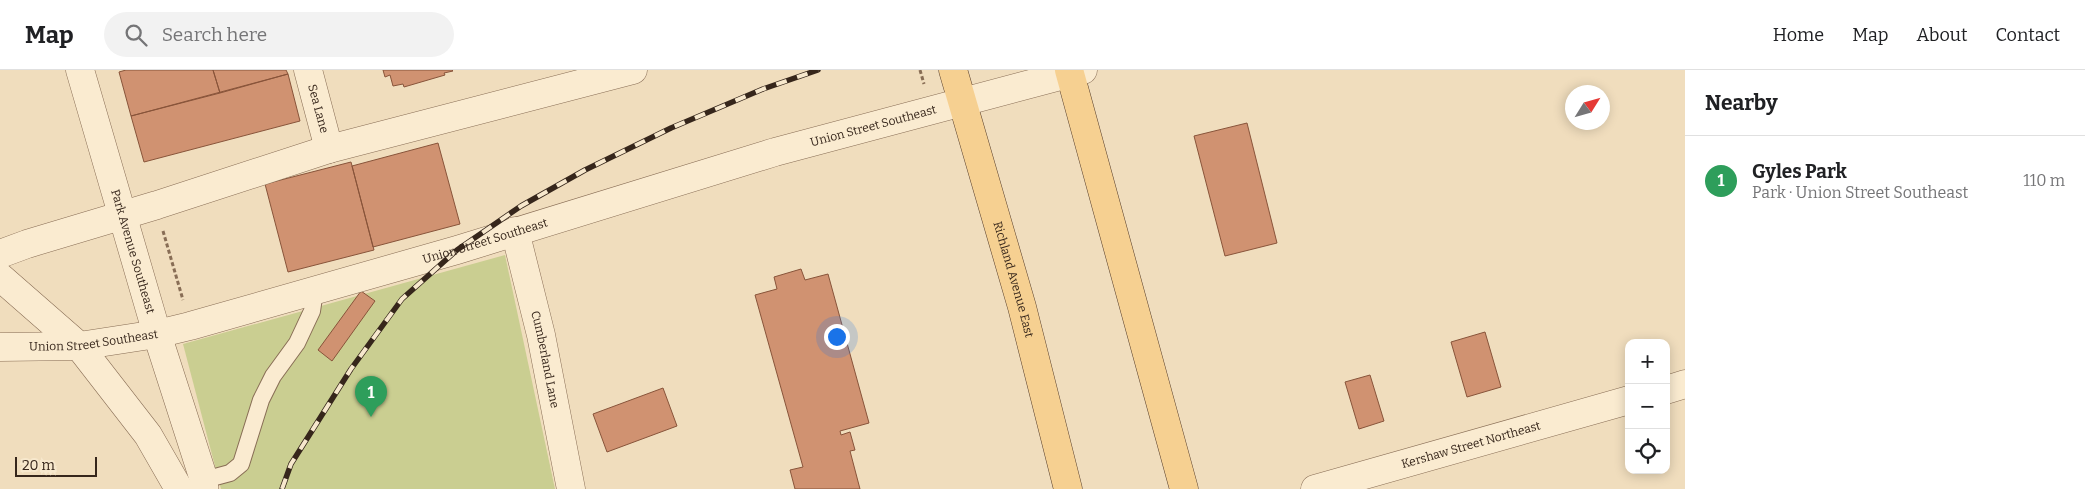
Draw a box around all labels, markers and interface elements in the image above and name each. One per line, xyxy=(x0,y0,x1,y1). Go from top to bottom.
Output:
search box xyxy=(104,12,454,57)
text: Map xyxy=(25,21,74,49)
icon: search xyxy=(122,21,150,49)
text: Search here xyxy=(162,23,267,46)
text: Home xyxy=(1773,24,1824,46)
text: Map xyxy=(1852,24,1888,46)
text: About xyxy=(1916,24,1967,46)
text: Contact xyxy=(1995,24,2060,46)
street label: Sea Lane xyxy=(305,83,331,135)
north arrow xyxy=(1565,85,1610,130)
text: Nearby xyxy=(1705,90,1778,116)
street label: Union Street Southeast xyxy=(809,102,938,149)
text: Gyles Park xyxy=(1752,160,1847,183)
text: 1 xyxy=(1718,171,1724,190)
text: 110 m xyxy=(2023,171,2065,190)
text: Park · Union Street Southeast xyxy=(1752,183,1968,202)
street label: Park Avenue Southeast xyxy=(108,188,158,316)
street label: Union Street Southeast xyxy=(421,215,550,266)
street label: Richland Avenue East xyxy=(990,220,1037,340)
street label: Cumberland Lane xyxy=(528,309,562,409)
your location xyxy=(824,324,850,350)
street label: Union Street Southeast xyxy=(29,327,160,354)
map controls xyxy=(1625,339,1670,474)
button: + xyxy=(1625,339,1670,384)
pin: 1 xyxy=(355,376,387,417)
button: − xyxy=(1625,384,1670,429)
street label: Kershaw Street Northeast xyxy=(1400,418,1543,471)
button: locate xyxy=(1625,429,1670,474)
scale bar xyxy=(15,454,98,477)
text: 20 m xyxy=(22,457,55,474)

